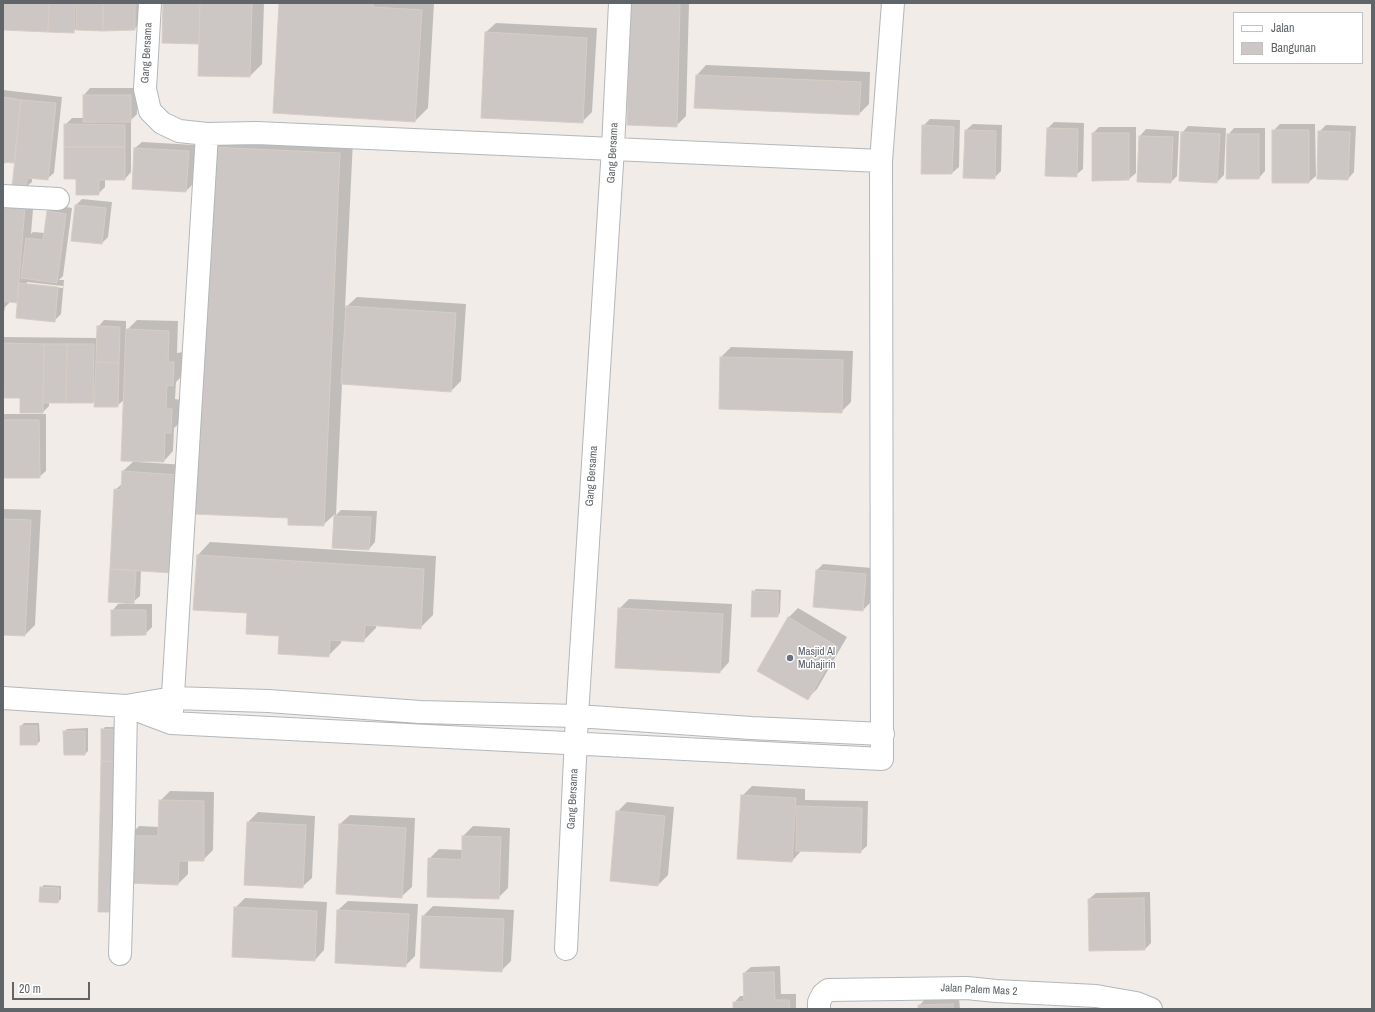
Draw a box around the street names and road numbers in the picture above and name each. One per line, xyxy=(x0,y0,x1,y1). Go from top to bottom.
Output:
street label: Gang Bersama xyxy=(139,22,155,84)
street label: Gang Bersama xyxy=(605,122,621,184)
street label: Gang Bersama xyxy=(583,445,601,507)
street label: Gang Bersama xyxy=(565,768,581,830)
street label: Jalan Palem Mas 2 xyxy=(940,981,1018,999)

